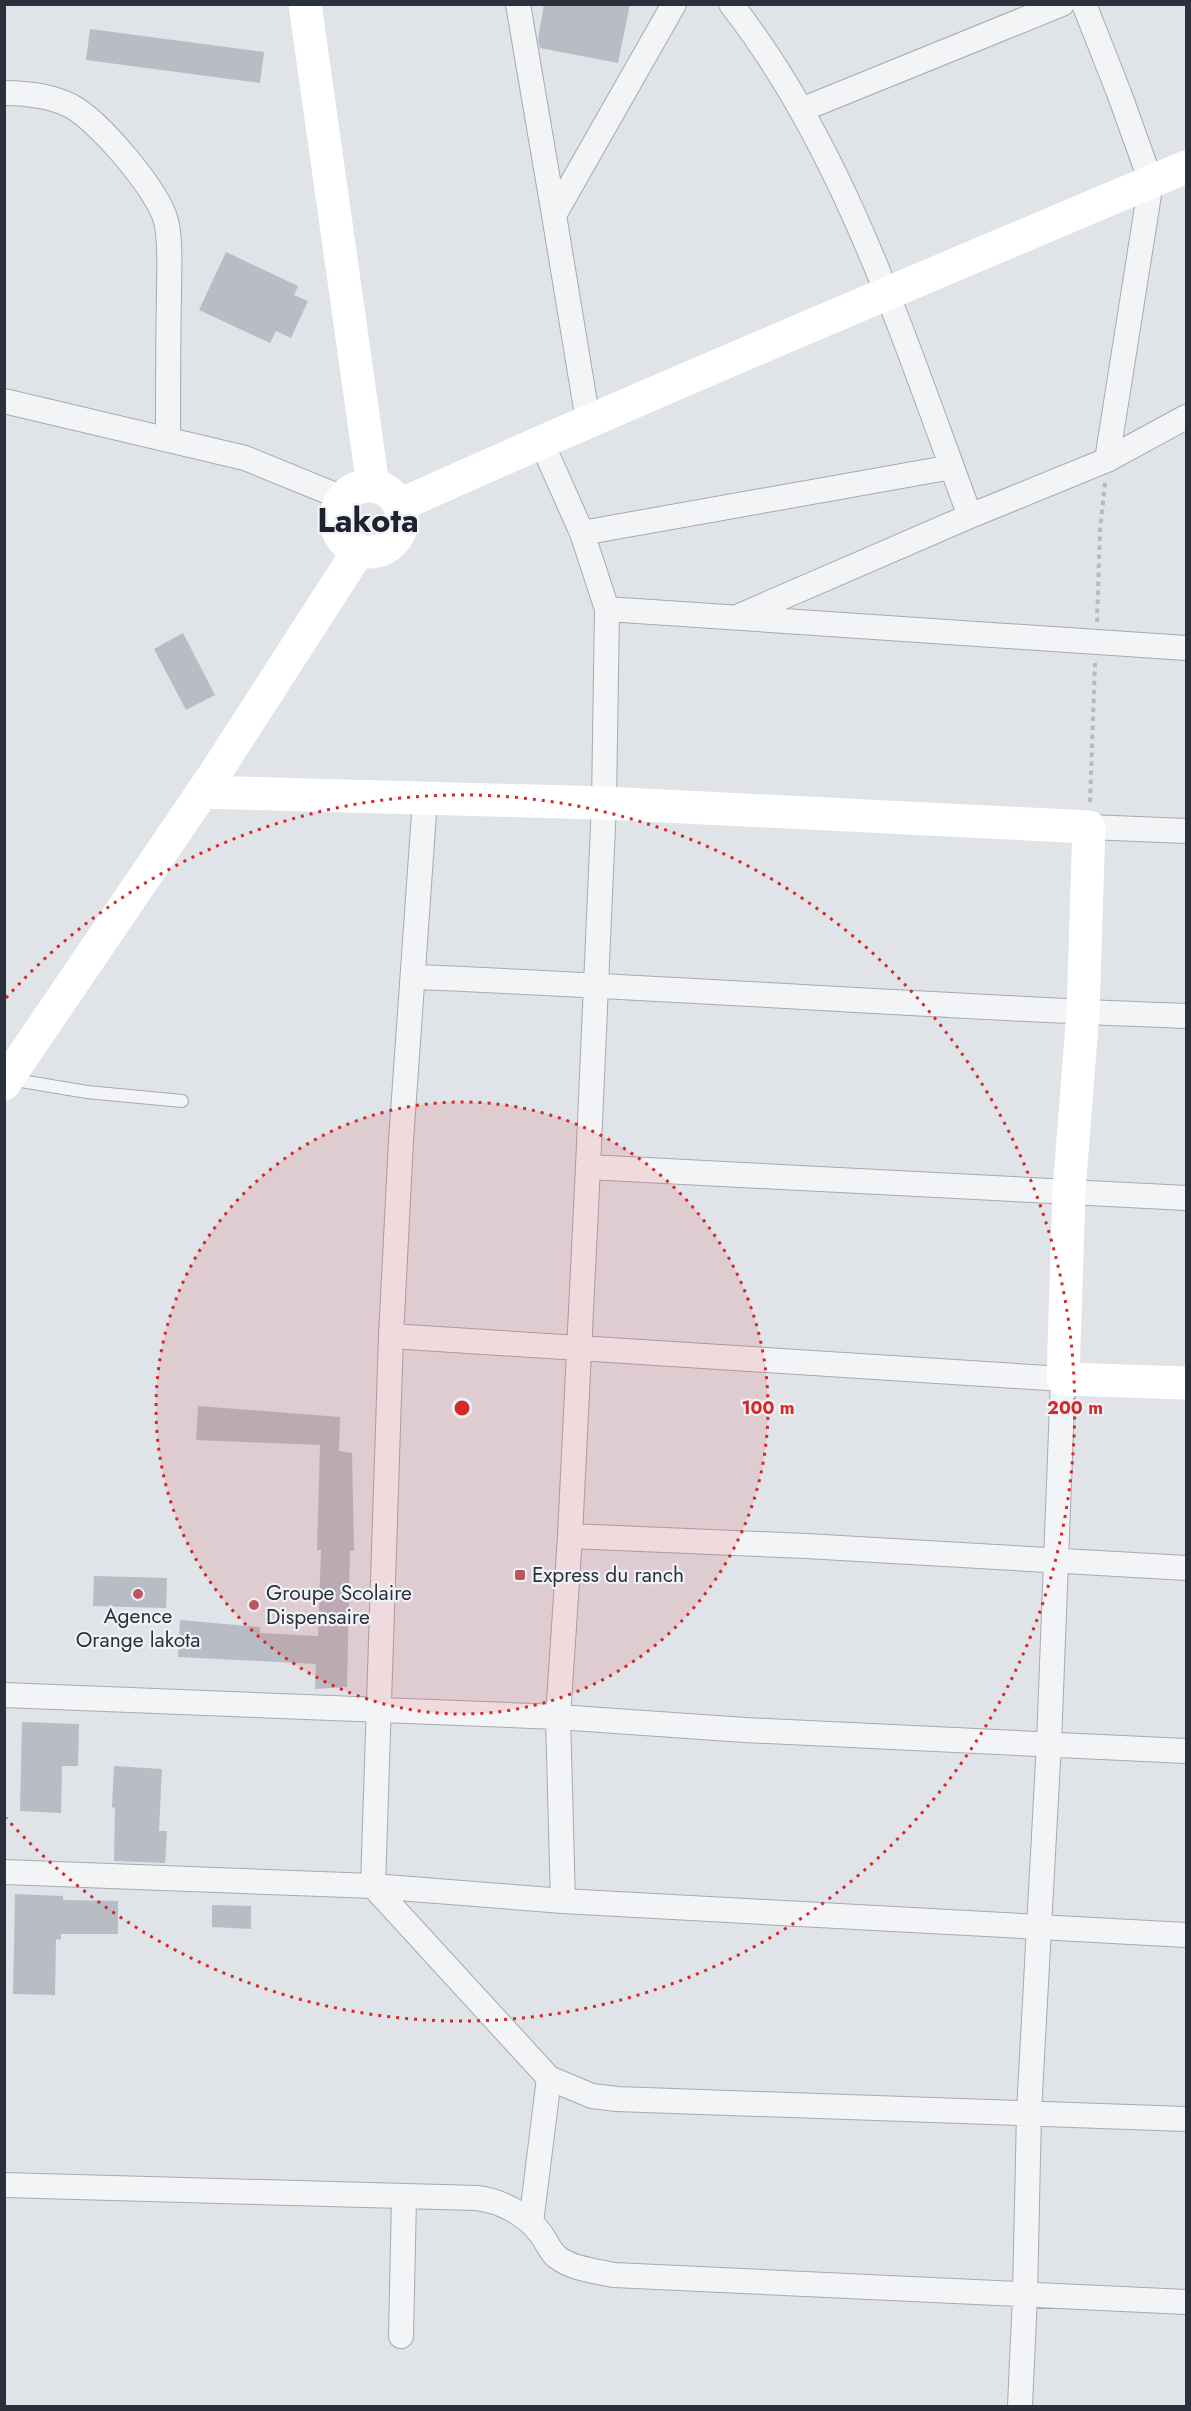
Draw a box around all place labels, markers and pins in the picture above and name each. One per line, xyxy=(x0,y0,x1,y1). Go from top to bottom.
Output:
centre of rings xyxy=(452,1398,472,1418)
place label: Express du ranch xyxy=(532,1560,684,1590)
marker: Express du ranch xyxy=(513,1568,527,1582)
place label: Groupe Scolaire Dispensaire xyxy=(266,1578,412,1632)
marker: Agence Orange lakota xyxy=(131,1587,145,1601)
marker: Groupe Scolaire Dispensaire xyxy=(247,1598,261,1612)
place label: Agence Orange lakota xyxy=(76,1601,200,1655)

